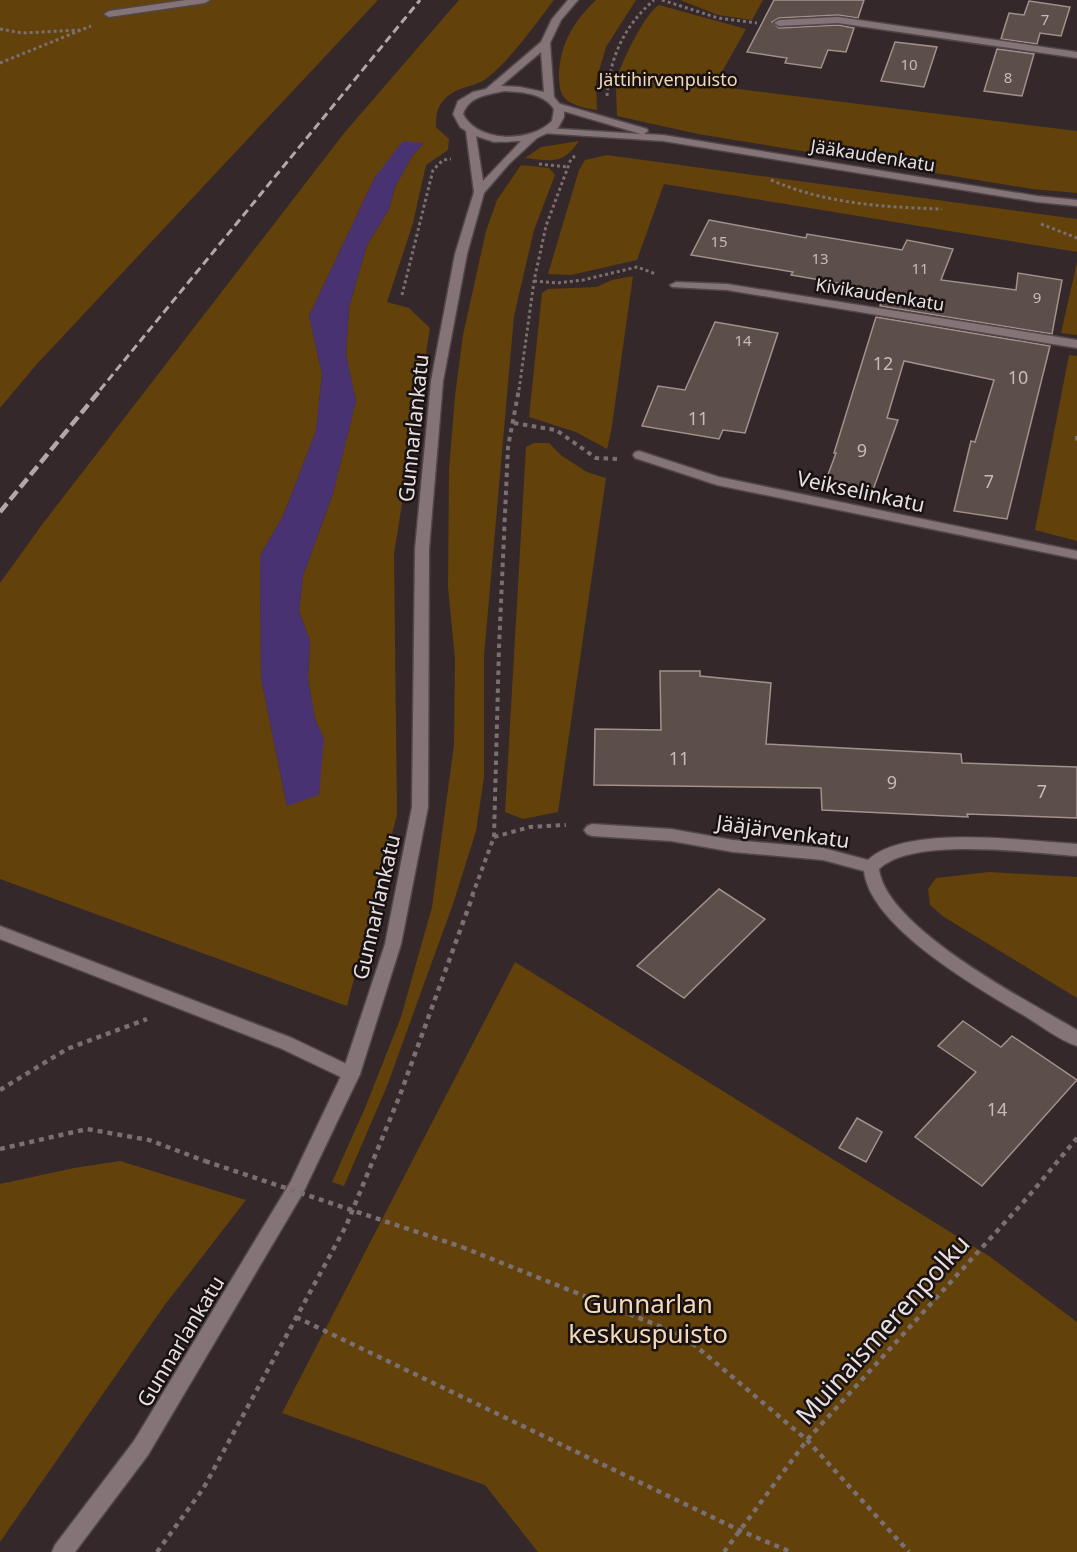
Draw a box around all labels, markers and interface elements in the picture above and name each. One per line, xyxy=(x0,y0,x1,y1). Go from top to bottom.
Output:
house number: 7 xyxy=(1041,9,1049,29)
house number: 10 xyxy=(900,54,918,74)
park label: Jättihirvenpuisto xyxy=(596,67,738,91)
house number: 8 xyxy=(1004,67,1012,87)
street label: Jääkaudenkatu xyxy=(807,133,937,177)
house number: 15 xyxy=(710,231,728,251)
house number: 13 xyxy=(811,248,829,268)
house number: 11 xyxy=(911,258,929,278)
street label: Kivikaudenkatu xyxy=(814,272,946,316)
house number: 9 xyxy=(1033,287,1041,307)
house number: 14 xyxy=(734,330,752,350)
house number: 12 xyxy=(873,351,893,375)
street label: Gunnarlankatu xyxy=(391,353,435,503)
house number: 10 xyxy=(1008,365,1028,389)
house number: 11 xyxy=(688,406,708,430)
house number: 9 xyxy=(857,438,867,462)
street label: Veikselinkatu xyxy=(795,464,927,518)
house number: 7 xyxy=(984,469,994,493)
house number: 11 xyxy=(669,746,689,770)
house number: 9 xyxy=(887,770,897,794)
house number: 7 xyxy=(1037,779,1047,803)
street label: Jääjärvenkatu xyxy=(713,808,851,854)
street label: Gunnarlankatu xyxy=(346,832,406,982)
house number: 14 xyxy=(987,1097,1007,1121)
street label: Muinaismerenpolku xyxy=(787,1226,977,1432)
street label: Gunnarlankatu xyxy=(130,1270,230,1412)
park label: Gunnarlan keskuspuisto xyxy=(568,1285,728,1351)

